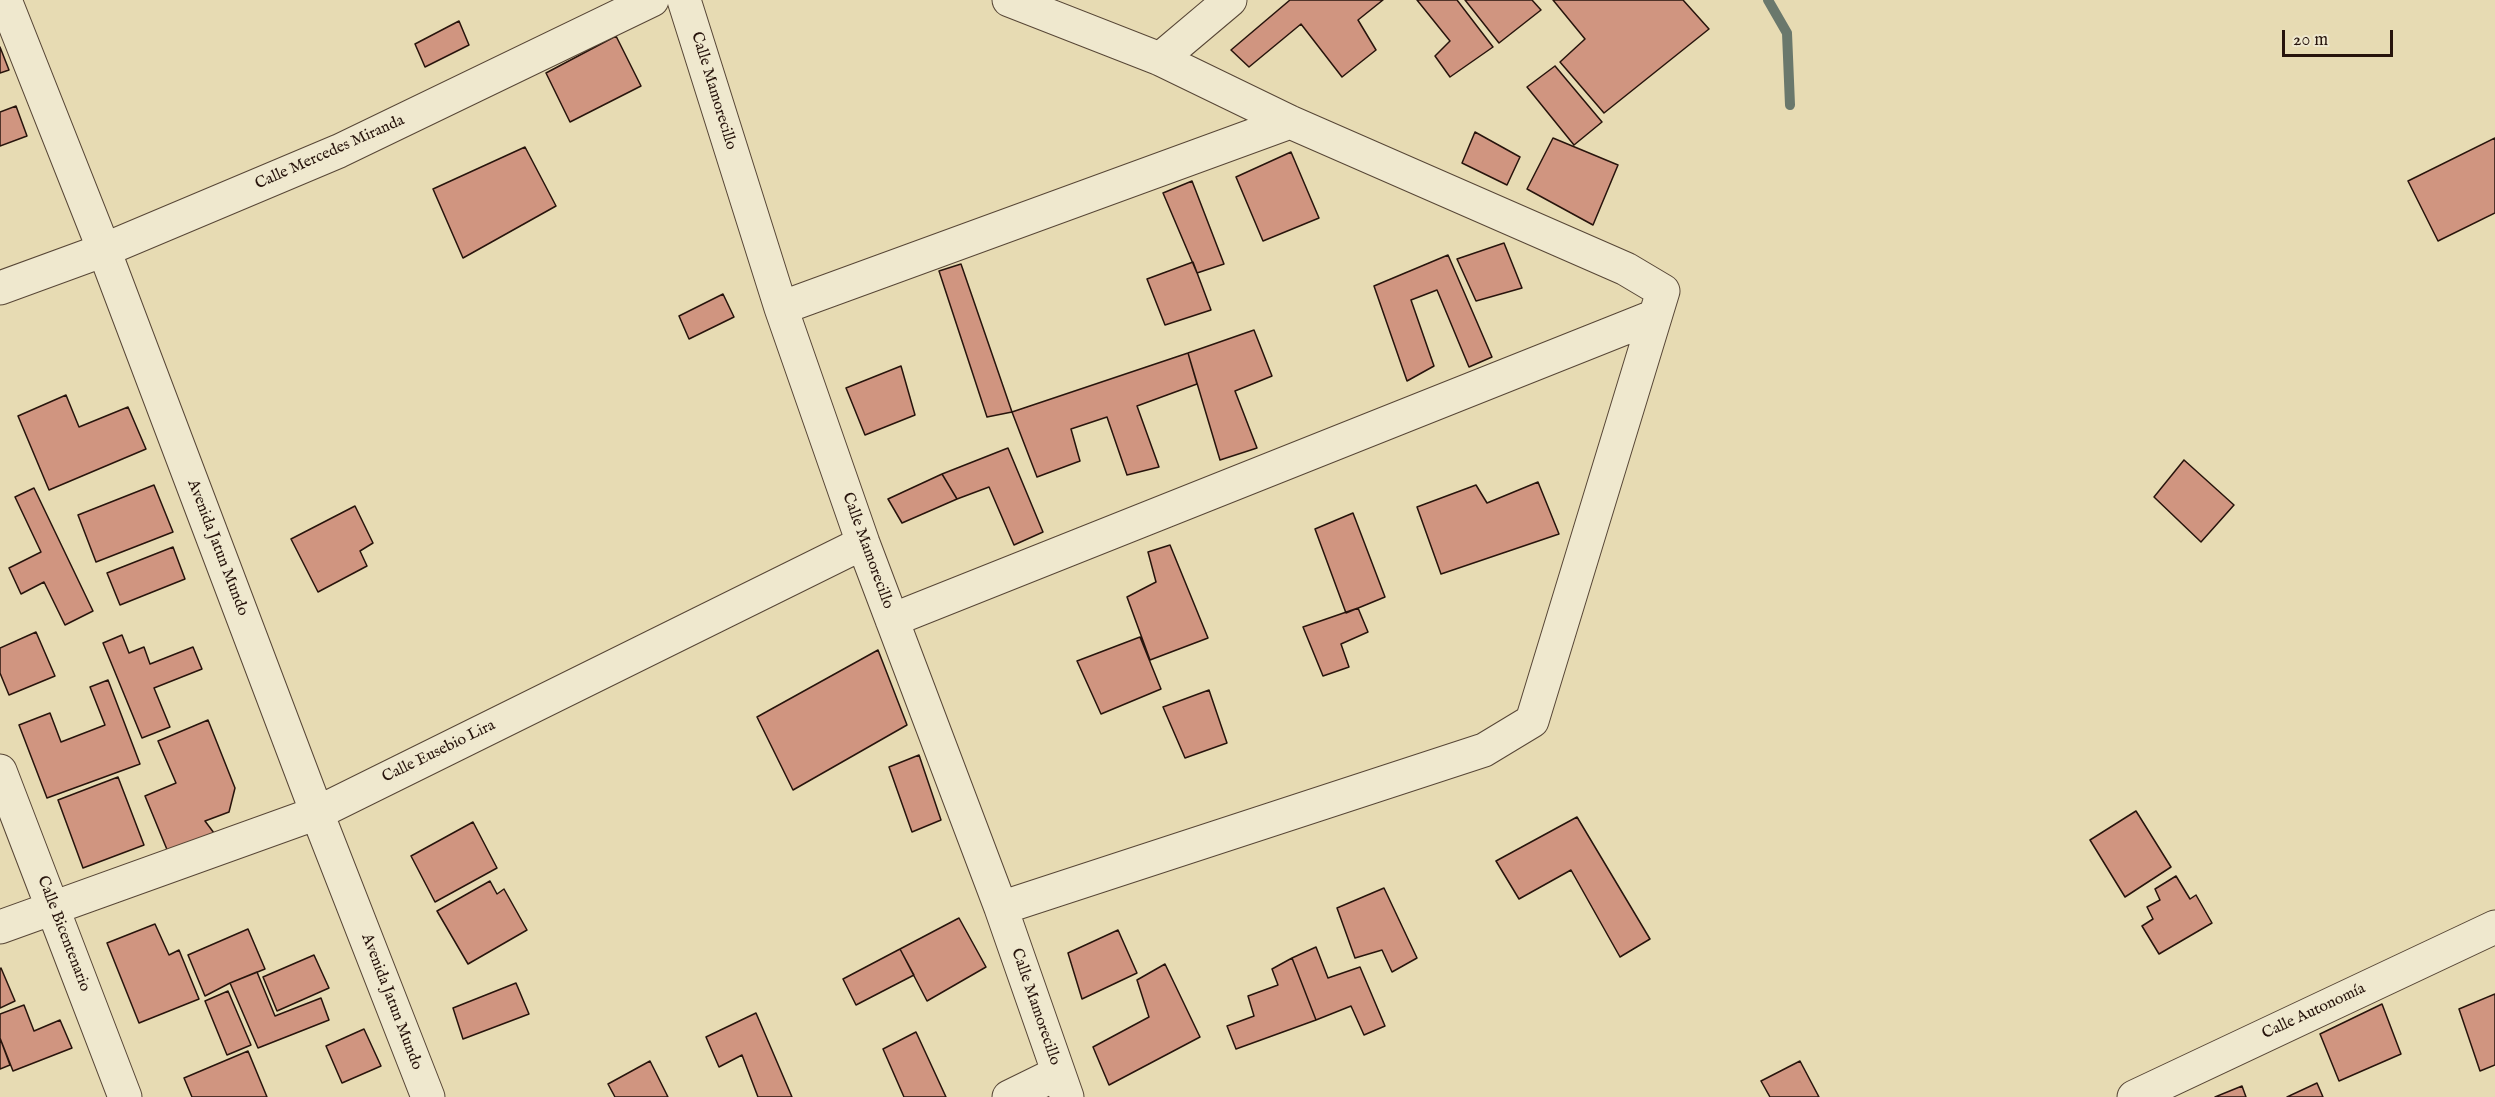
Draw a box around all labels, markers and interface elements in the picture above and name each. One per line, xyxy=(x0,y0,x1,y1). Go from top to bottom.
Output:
scale bar xyxy=(2285,18,2396,56)
text: 20 m xyxy=(2293,29,2328,52)
street label: Calle Mamorecillo xyxy=(686,30,740,152)
street label: Calle Mercedes Miranda xyxy=(252,111,408,195)
street label: Avenida Jatun Mundo xyxy=(182,477,252,619)
street label: Calle Mamorecillo xyxy=(837,490,897,612)
street label: Calle Eusebio Lira xyxy=(379,716,499,788)
street label: Calle Bicentenario xyxy=(32,873,94,995)
street label: Avenida Jatun Mundo xyxy=(356,931,426,1073)
street label: Calle Mamorecillo xyxy=(1006,946,1064,1068)
street label: Calle Autonomía xyxy=(2259,980,2369,1044)

